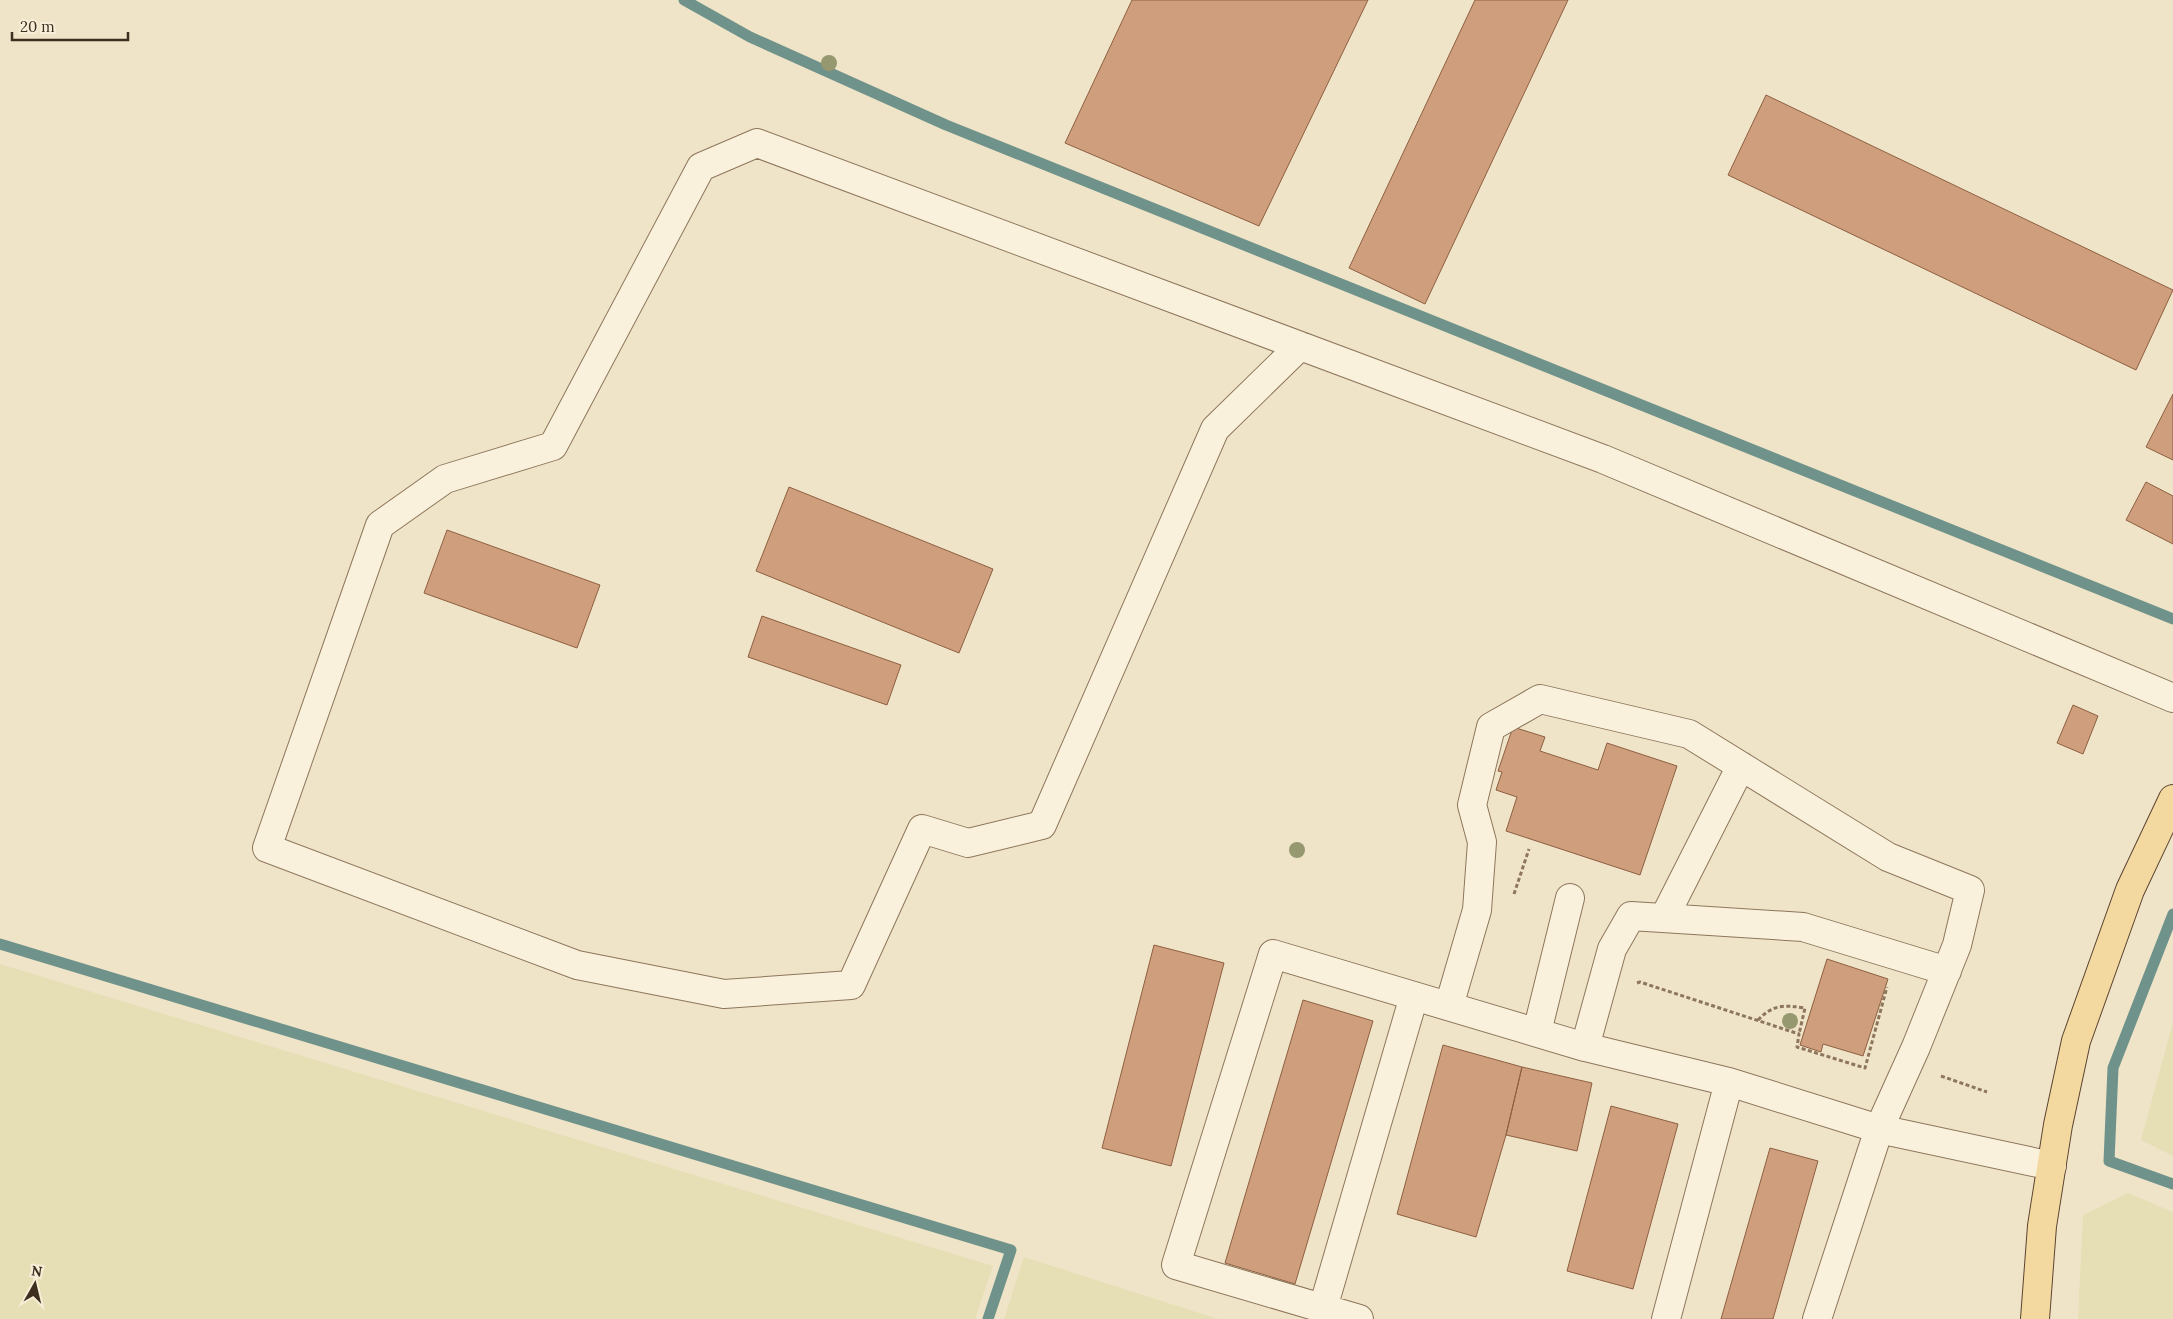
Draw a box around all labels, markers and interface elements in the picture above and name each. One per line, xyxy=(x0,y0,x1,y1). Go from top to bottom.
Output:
scale bar xyxy=(12,10,129,42)
text: 20 m xyxy=(20,17,55,36)
north arrow xyxy=(10,1259,60,1309)
text: N xyxy=(30,1261,44,1281)

